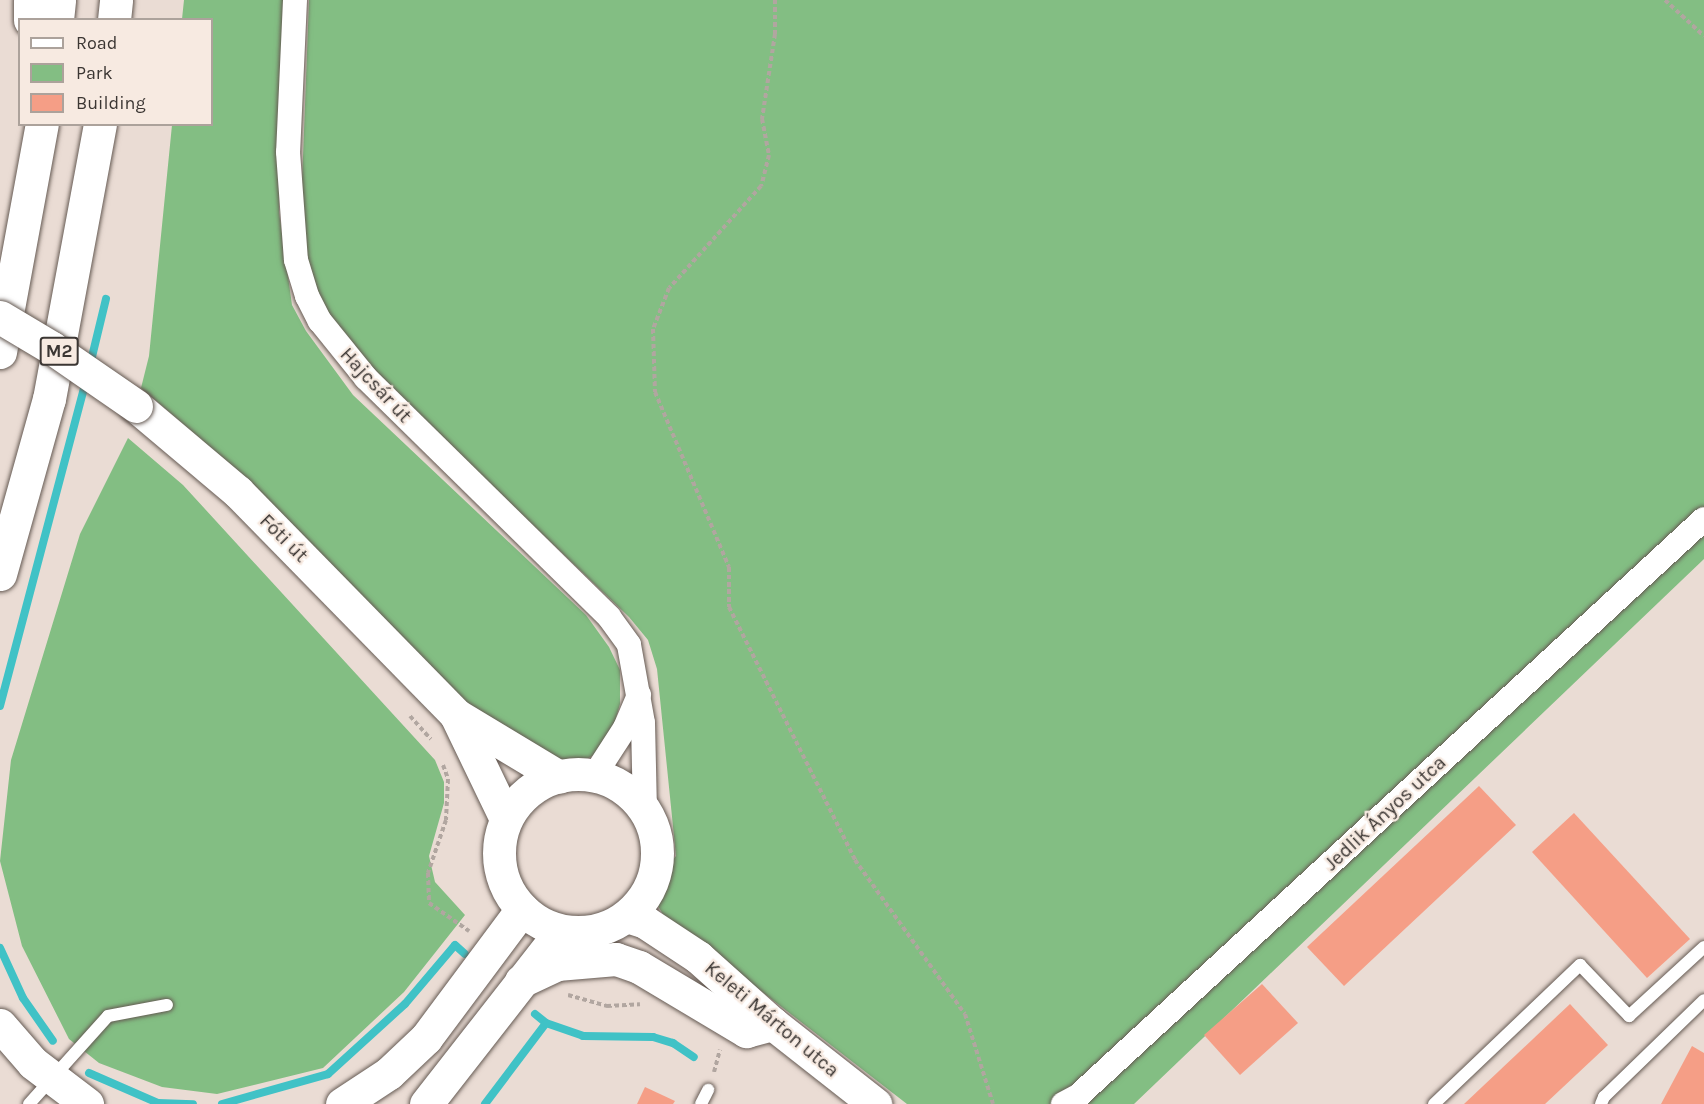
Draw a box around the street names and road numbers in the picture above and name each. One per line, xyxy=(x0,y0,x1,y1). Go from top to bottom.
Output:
road number: M2 xyxy=(40,336,78,366)
street label: Hajcsár út xyxy=(335,342,417,428)
street label: Fóti út xyxy=(255,509,313,567)
street label: Jedlik Ányos utca xyxy=(1319,750,1451,876)
street label: Keleti Márton utca xyxy=(700,956,844,1082)

